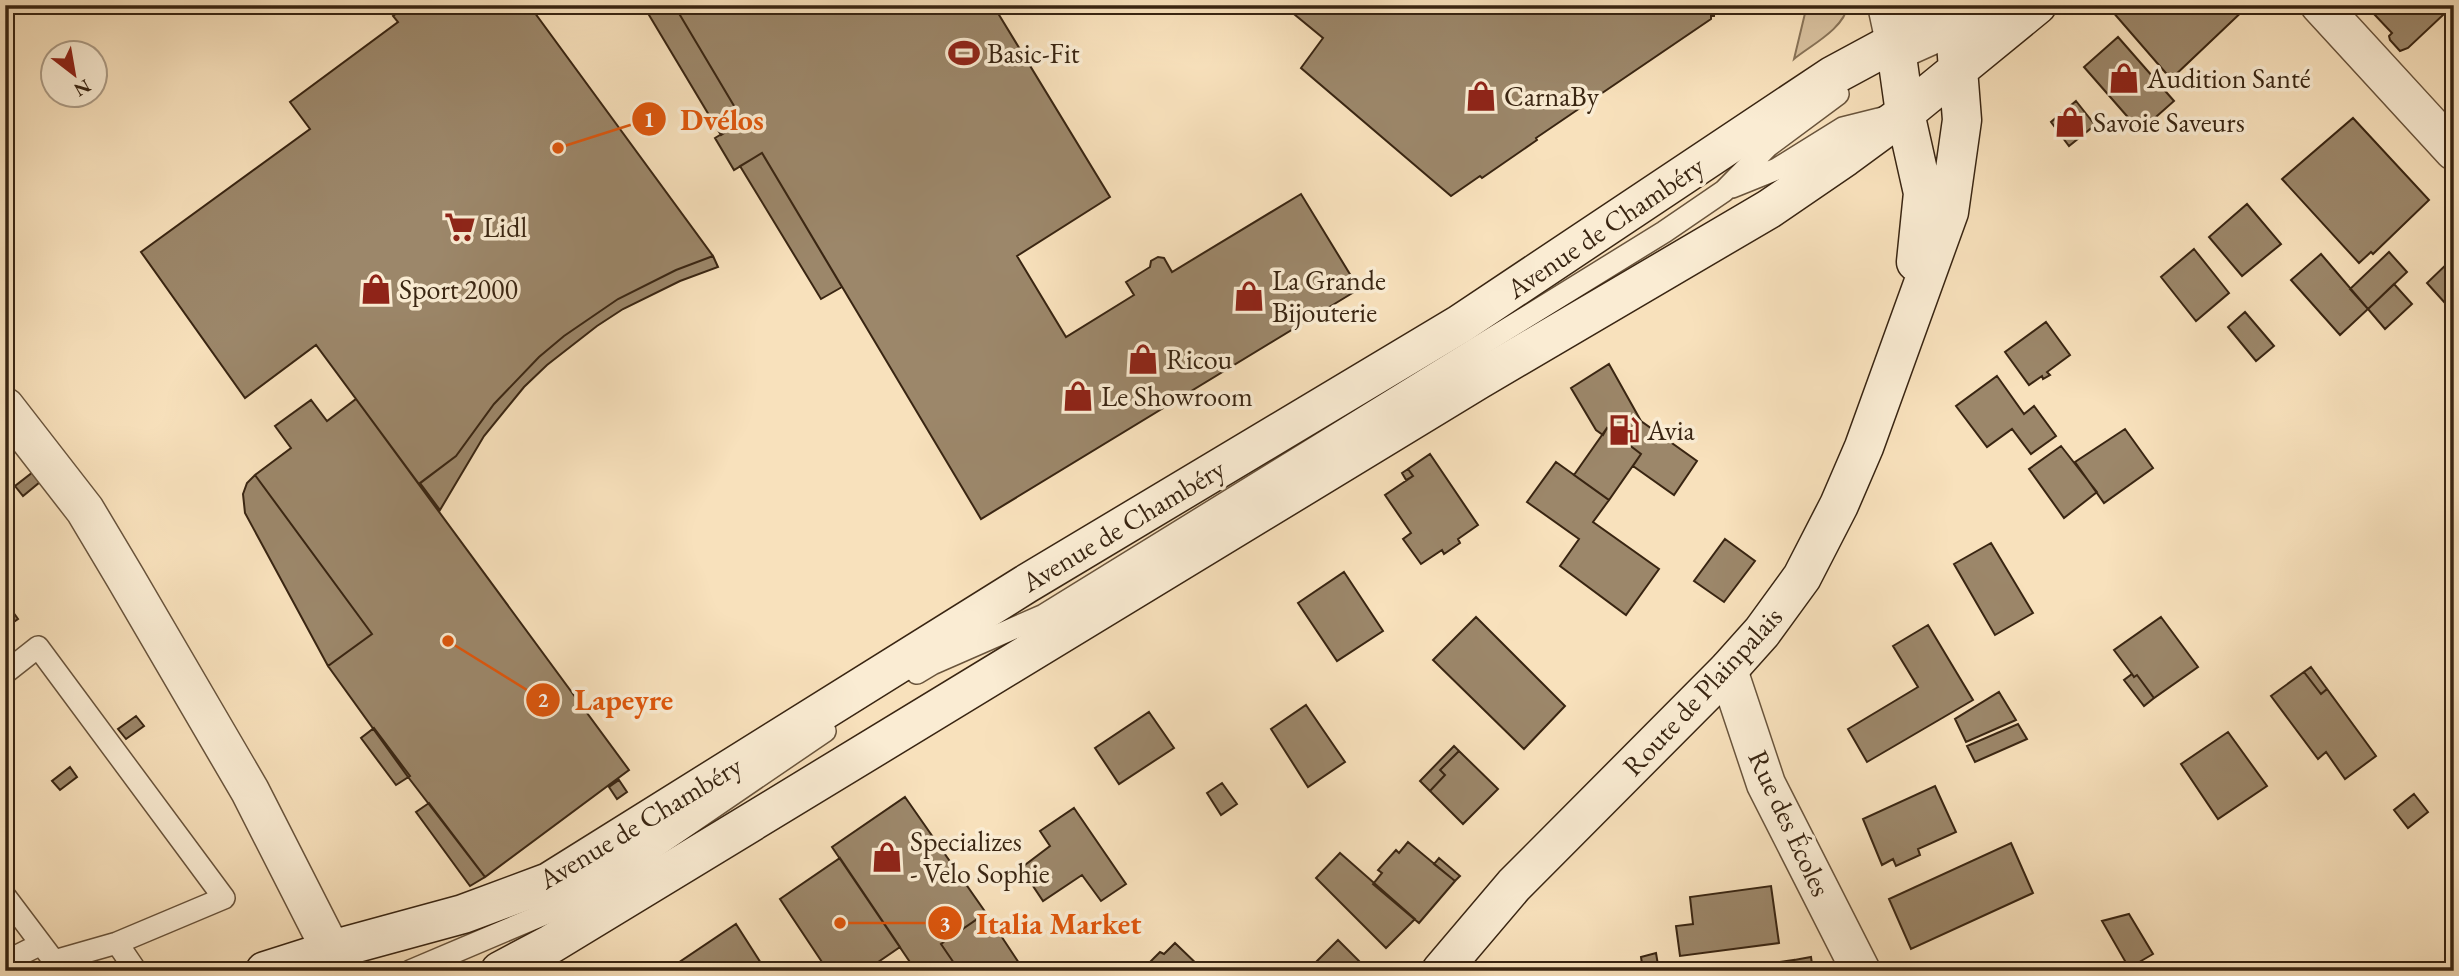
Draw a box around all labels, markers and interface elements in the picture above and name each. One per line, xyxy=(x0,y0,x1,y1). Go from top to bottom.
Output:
place label: Basic-Fit xyxy=(987,35,1080,71)
sports icon: Basic-Fit xyxy=(947,36,981,70)
north arrow xyxy=(38,38,108,108)
place label: Audition Santé xyxy=(2146,60,2311,96)
shop icon: Audition Santé xyxy=(2107,61,2141,95)
text: N xyxy=(69,73,96,103)
place label: CarnaBy xyxy=(1504,78,1600,114)
shop icon: CarnaBy xyxy=(1464,79,1498,113)
callout: Dvélos xyxy=(631,94,778,145)
text: Dvélos xyxy=(680,100,764,139)
place label: Savoie Saveurs xyxy=(2093,104,2245,140)
shop icon: Savoie Saveurs xyxy=(2053,105,2087,139)
text: 1 xyxy=(643,106,655,133)
street label: Avenue de Chambéry xyxy=(1498,147,1711,307)
place label: Lidl xyxy=(483,209,527,245)
supermarket icon: Lidl xyxy=(443,210,477,244)
place label: La Grande Bijouterie xyxy=(1272,262,1386,330)
place label: Sport 2000 xyxy=(399,271,518,307)
shop icon: Sport 2000 xyxy=(359,272,393,306)
shop icon: La Grande Bijouterie xyxy=(1232,279,1266,313)
place label: Ricou xyxy=(1166,341,1233,377)
shop icon: Ricou xyxy=(1126,342,1160,376)
place label: Le Showroom xyxy=(1101,378,1253,414)
shop icon: Le Showroom xyxy=(1061,379,1095,413)
place label: Avia xyxy=(1646,412,1696,448)
fuel station icon: Avia xyxy=(1607,413,1641,447)
street label: Avenue de Chambéry xyxy=(1014,450,1232,600)
street label: Route de Plainpalais xyxy=(1614,599,1790,783)
callout: Lapeyre xyxy=(525,674,687,725)
text: Lapeyre xyxy=(575,680,673,719)
text: 2 xyxy=(537,686,549,713)
street label: Rue des Écoles xyxy=(1741,744,1839,902)
street label: Avenue de Chambéry xyxy=(531,747,749,897)
place label: Specializes - Velo Sophie xyxy=(910,823,1050,891)
shop icon: Specializes - Velo Sophie xyxy=(870,840,904,874)
callout: Italia Market xyxy=(928,898,1156,949)
text: Italia Market xyxy=(977,904,1142,943)
text: 3 xyxy=(939,910,951,937)

